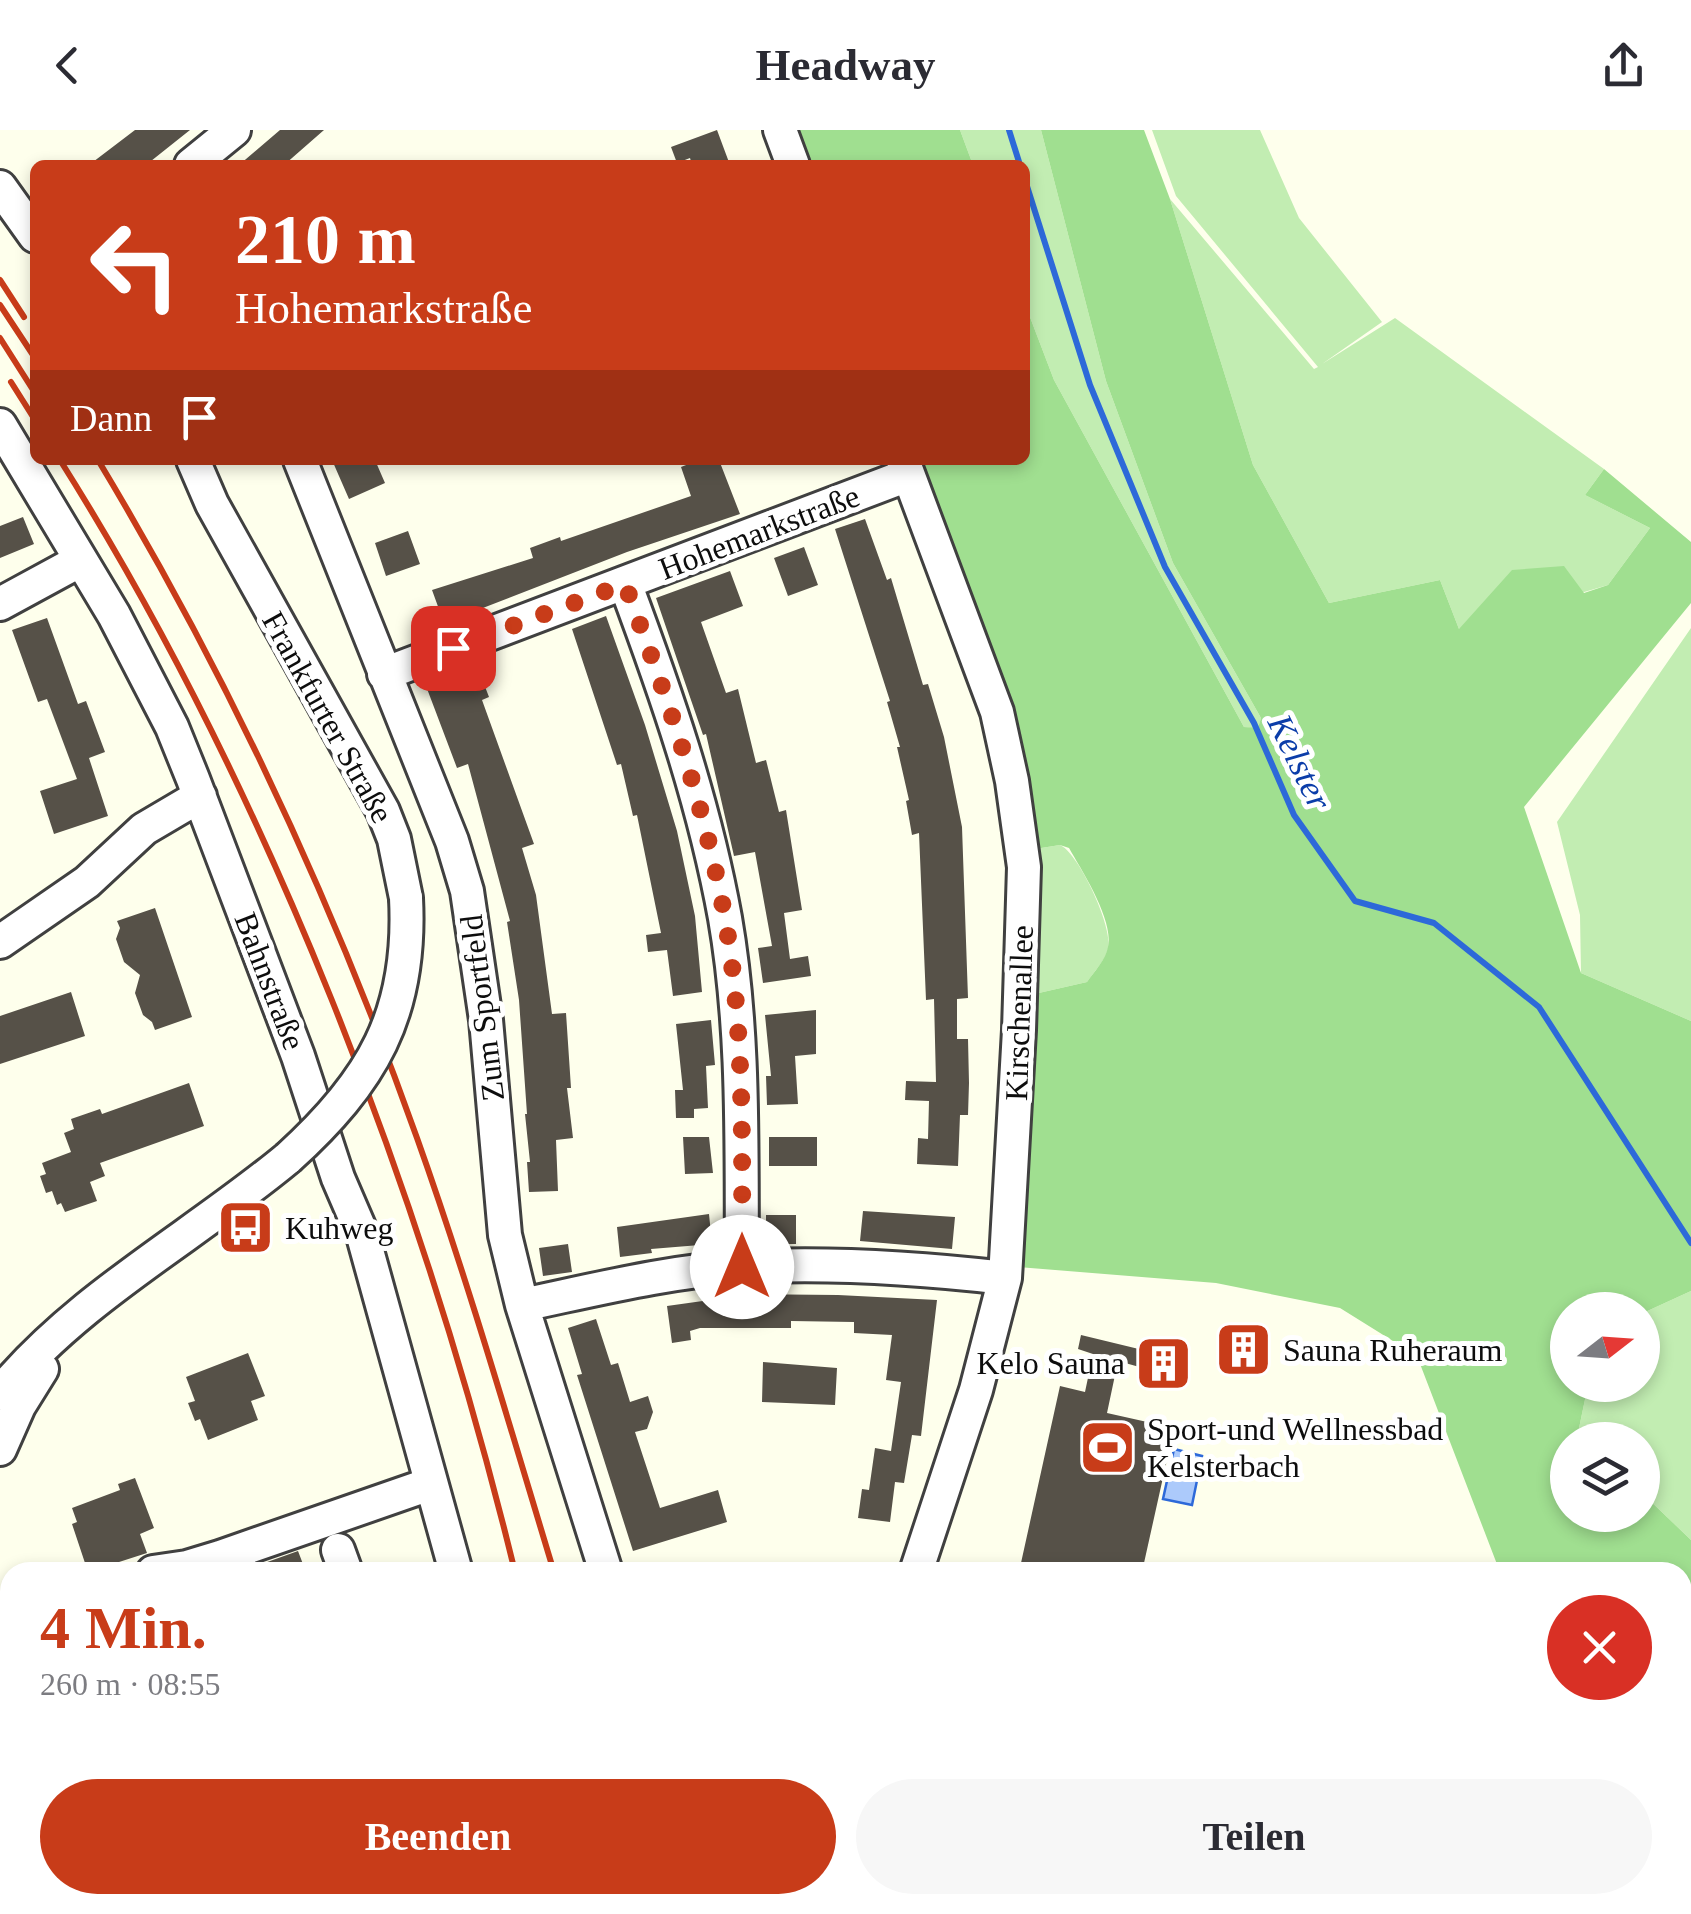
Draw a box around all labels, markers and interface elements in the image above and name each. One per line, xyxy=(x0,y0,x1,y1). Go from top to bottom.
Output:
icon: back xyxy=(40,38,95,93)
icon: share xyxy=(1596,38,1651,93)
text: Headway xyxy=(756,40,936,90)
icon: left xyxy=(70,200,200,330)
text: 210 m xyxy=(235,201,416,278)
text: Hohemarkstraße xyxy=(235,283,532,333)
icon: arrive xyxy=(172,390,227,445)
text: Dann xyxy=(70,397,152,439)
street label: Hohemarkstraße xyxy=(654,477,864,587)
street label: Frankfurter Straße xyxy=(255,605,401,829)
pin xyxy=(411,606,496,691)
icon: arrive xyxy=(426,621,481,676)
water label: Kelster xyxy=(1259,707,1339,817)
street label: Bahnstraße xyxy=(227,907,313,1055)
street label: Zum Sportfeld xyxy=(453,913,511,1103)
street label: Kirschenallee xyxy=(998,924,1040,1102)
bus stop icon: Kuhweg xyxy=(216,1198,276,1258)
place label: Kuhweg xyxy=(285,1210,393,1246)
position arrow xyxy=(690,1215,794,1319)
north arrow xyxy=(1550,1292,1660,1402)
map controls xyxy=(1550,1292,1660,1532)
building icon: Sauna Ruheraum xyxy=(1214,1320,1274,1380)
place label: Sauna Ruheraum xyxy=(1283,1332,1503,1368)
building icon: Kelo Sauna xyxy=(1134,1333,1194,1393)
place label: Kelo Sauna xyxy=(977,1345,1125,1381)
place label: Sport-und Wellnessbad Kelsterbach xyxy=(1147,1411,1443,1484)
sports icon: Sport-und Wellnessbad Kelsterbach xyxy=(1078,1417,1138,1477)
button: layers xyxy=(1550,1422,1660,1532)
text: 4 Min. xyxy=(40,1595,207,1661)
button: close xyxy=(1547,1595,1652,1700)
text: 260 m · 08:55 xyxy=(40,1666,220,1702)
button: Beenden xyxy=(40,1779,836,1894)
button: Teilen xyxy=(856,1779,1652,1894)

